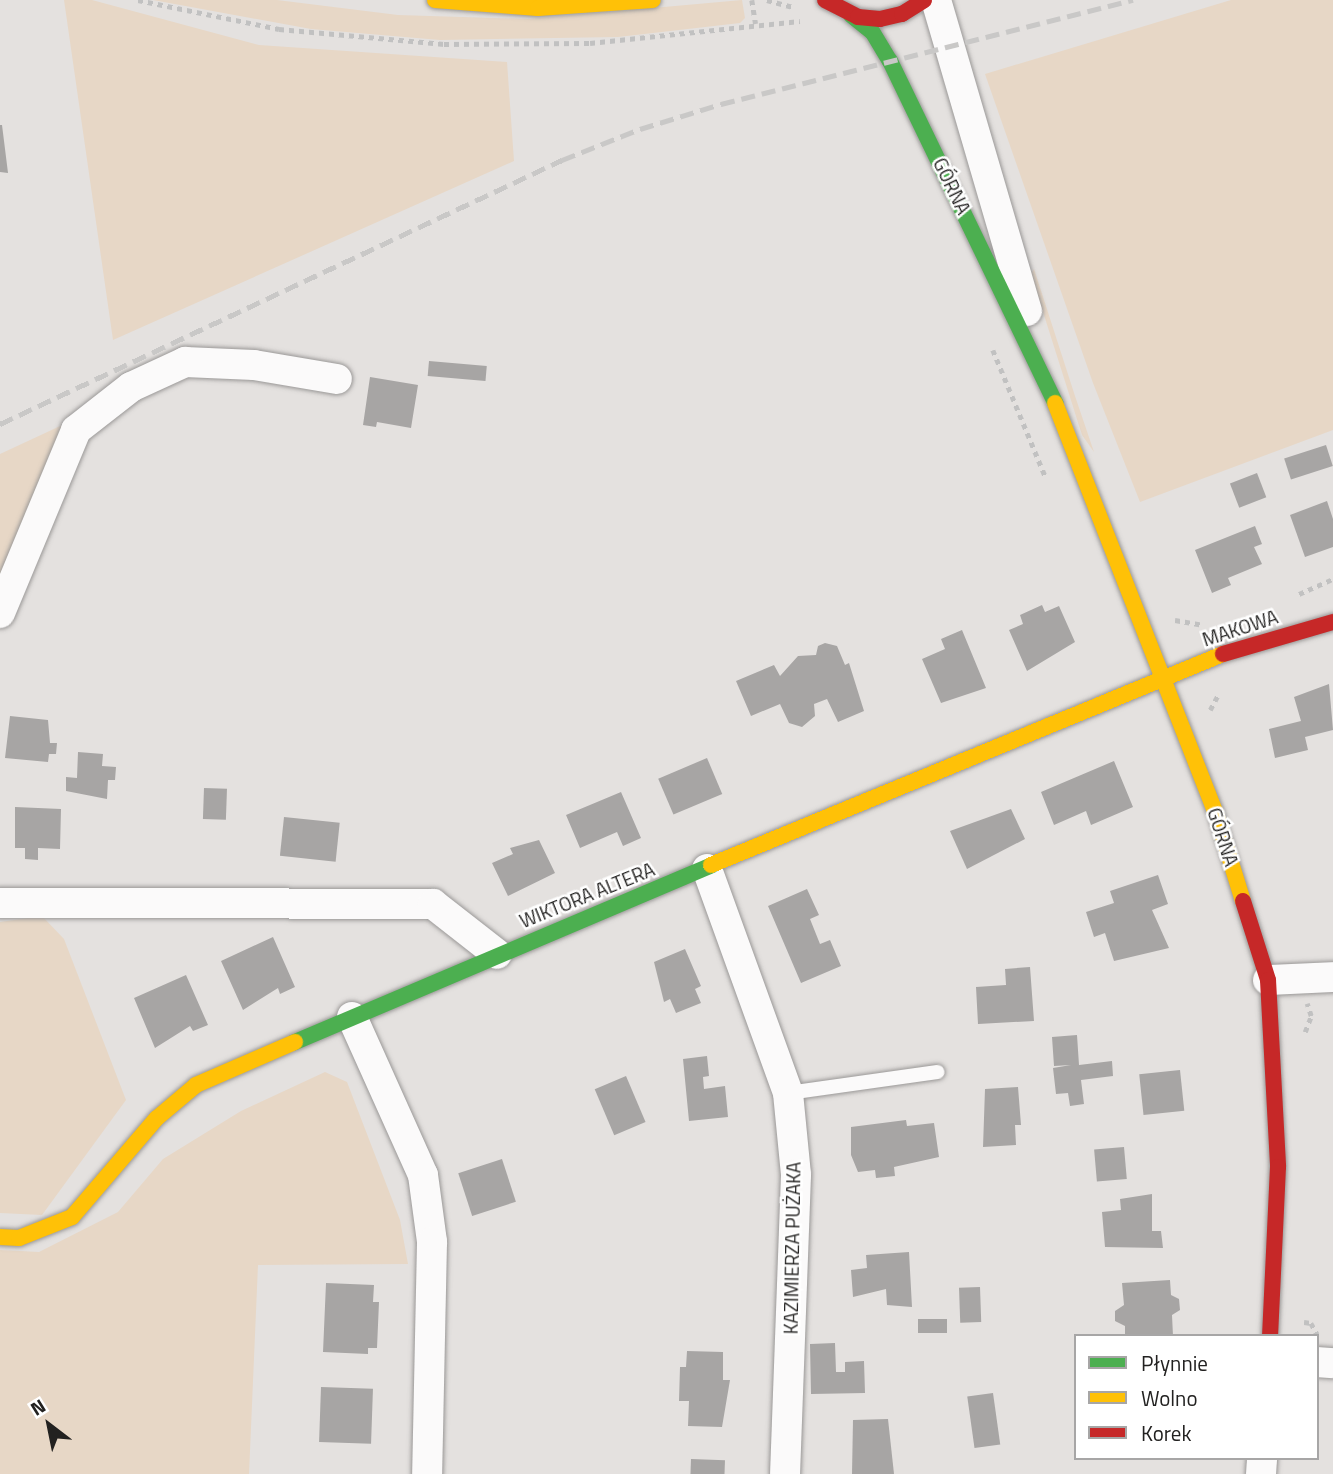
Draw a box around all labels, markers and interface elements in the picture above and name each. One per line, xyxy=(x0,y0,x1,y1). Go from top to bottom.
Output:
street label: GÓRNA xyxy=(929,154,975,218)
street label: MAKOWA xyxy=(1199,605,1281,651)
street label: GÓRNA xyxy=(1203,805,1243,869)
street label: WIKTORA ALTERA xyxy=(516,858,658,932)
street label: KAZIMIERZA PUŻAKA xyxy=(779,1161,805,1335)
legend xyxy=(1074,1334,1319,1460)
text: Płynnie xyxy=(1141,1347,1208,1379)
text: Wolno xyxy=(1141,1382,1198,1414)
north arrow xyxy=(14,1390,84,1460)
text: N xyxy=(24,1391,51,1423)
text: Korek xyxy=(1141,1417,1191,1449)

